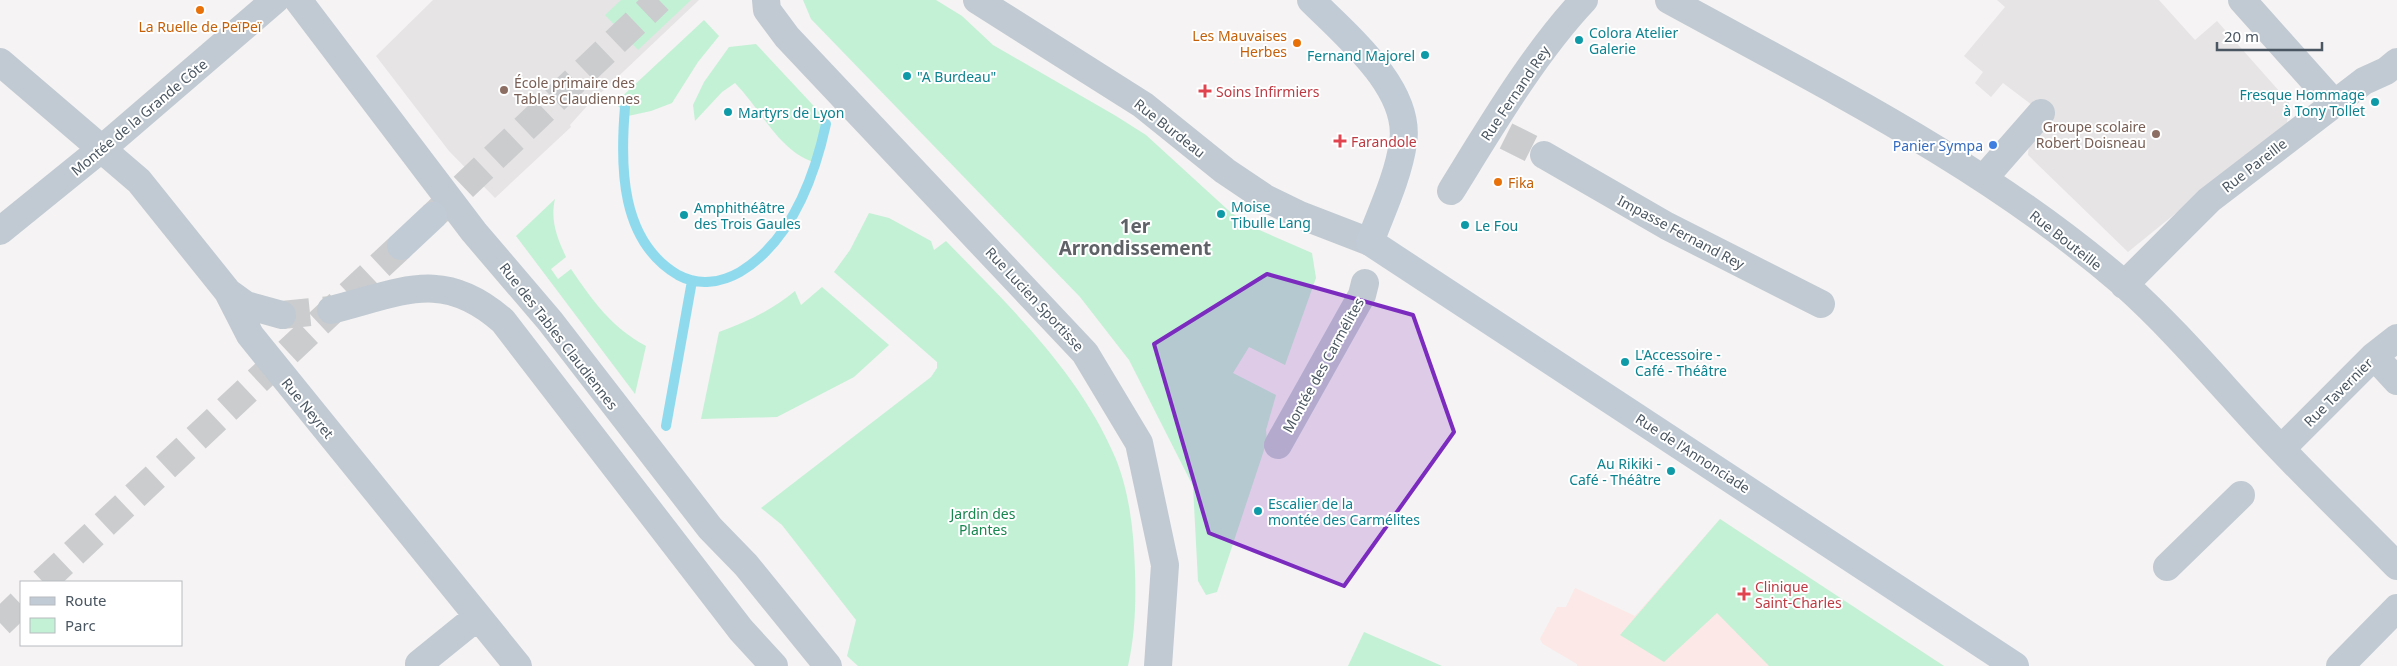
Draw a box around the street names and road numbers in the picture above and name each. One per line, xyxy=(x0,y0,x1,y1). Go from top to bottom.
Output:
street label: Rue Fernand Rey xyxy=(1476,41,1554,144)
street label: Montée de la Grande Côte xyxy=(67,54,211,180)
street label: Rue Burdeau xyxy=(1131,94,1209,162)
street label: Rue Pareille xyxy=(2218,134,2290,196)
street label: Impasse Fernand Rey xyxy=(1614,190,1748,274)
street label: Rue Bouteille xyxy=(2026,206,2106,274)
street label: Rue Lucien Sportisse xyxy=(982,243,1088,355)
street label: Rue des Tables Claudiennes xyxy=(496,259,623,414)
street label: Montée des Carmélites xyxy=(1278,294,1368,436)
street label: Rue Tavernier xyxy=(2299,353,2377,431)
street label: Rue Neyret xyxy=(278,374,338,442)
street label: Rue de l'Annonciade xyxy=(1632,409,1754,497)

